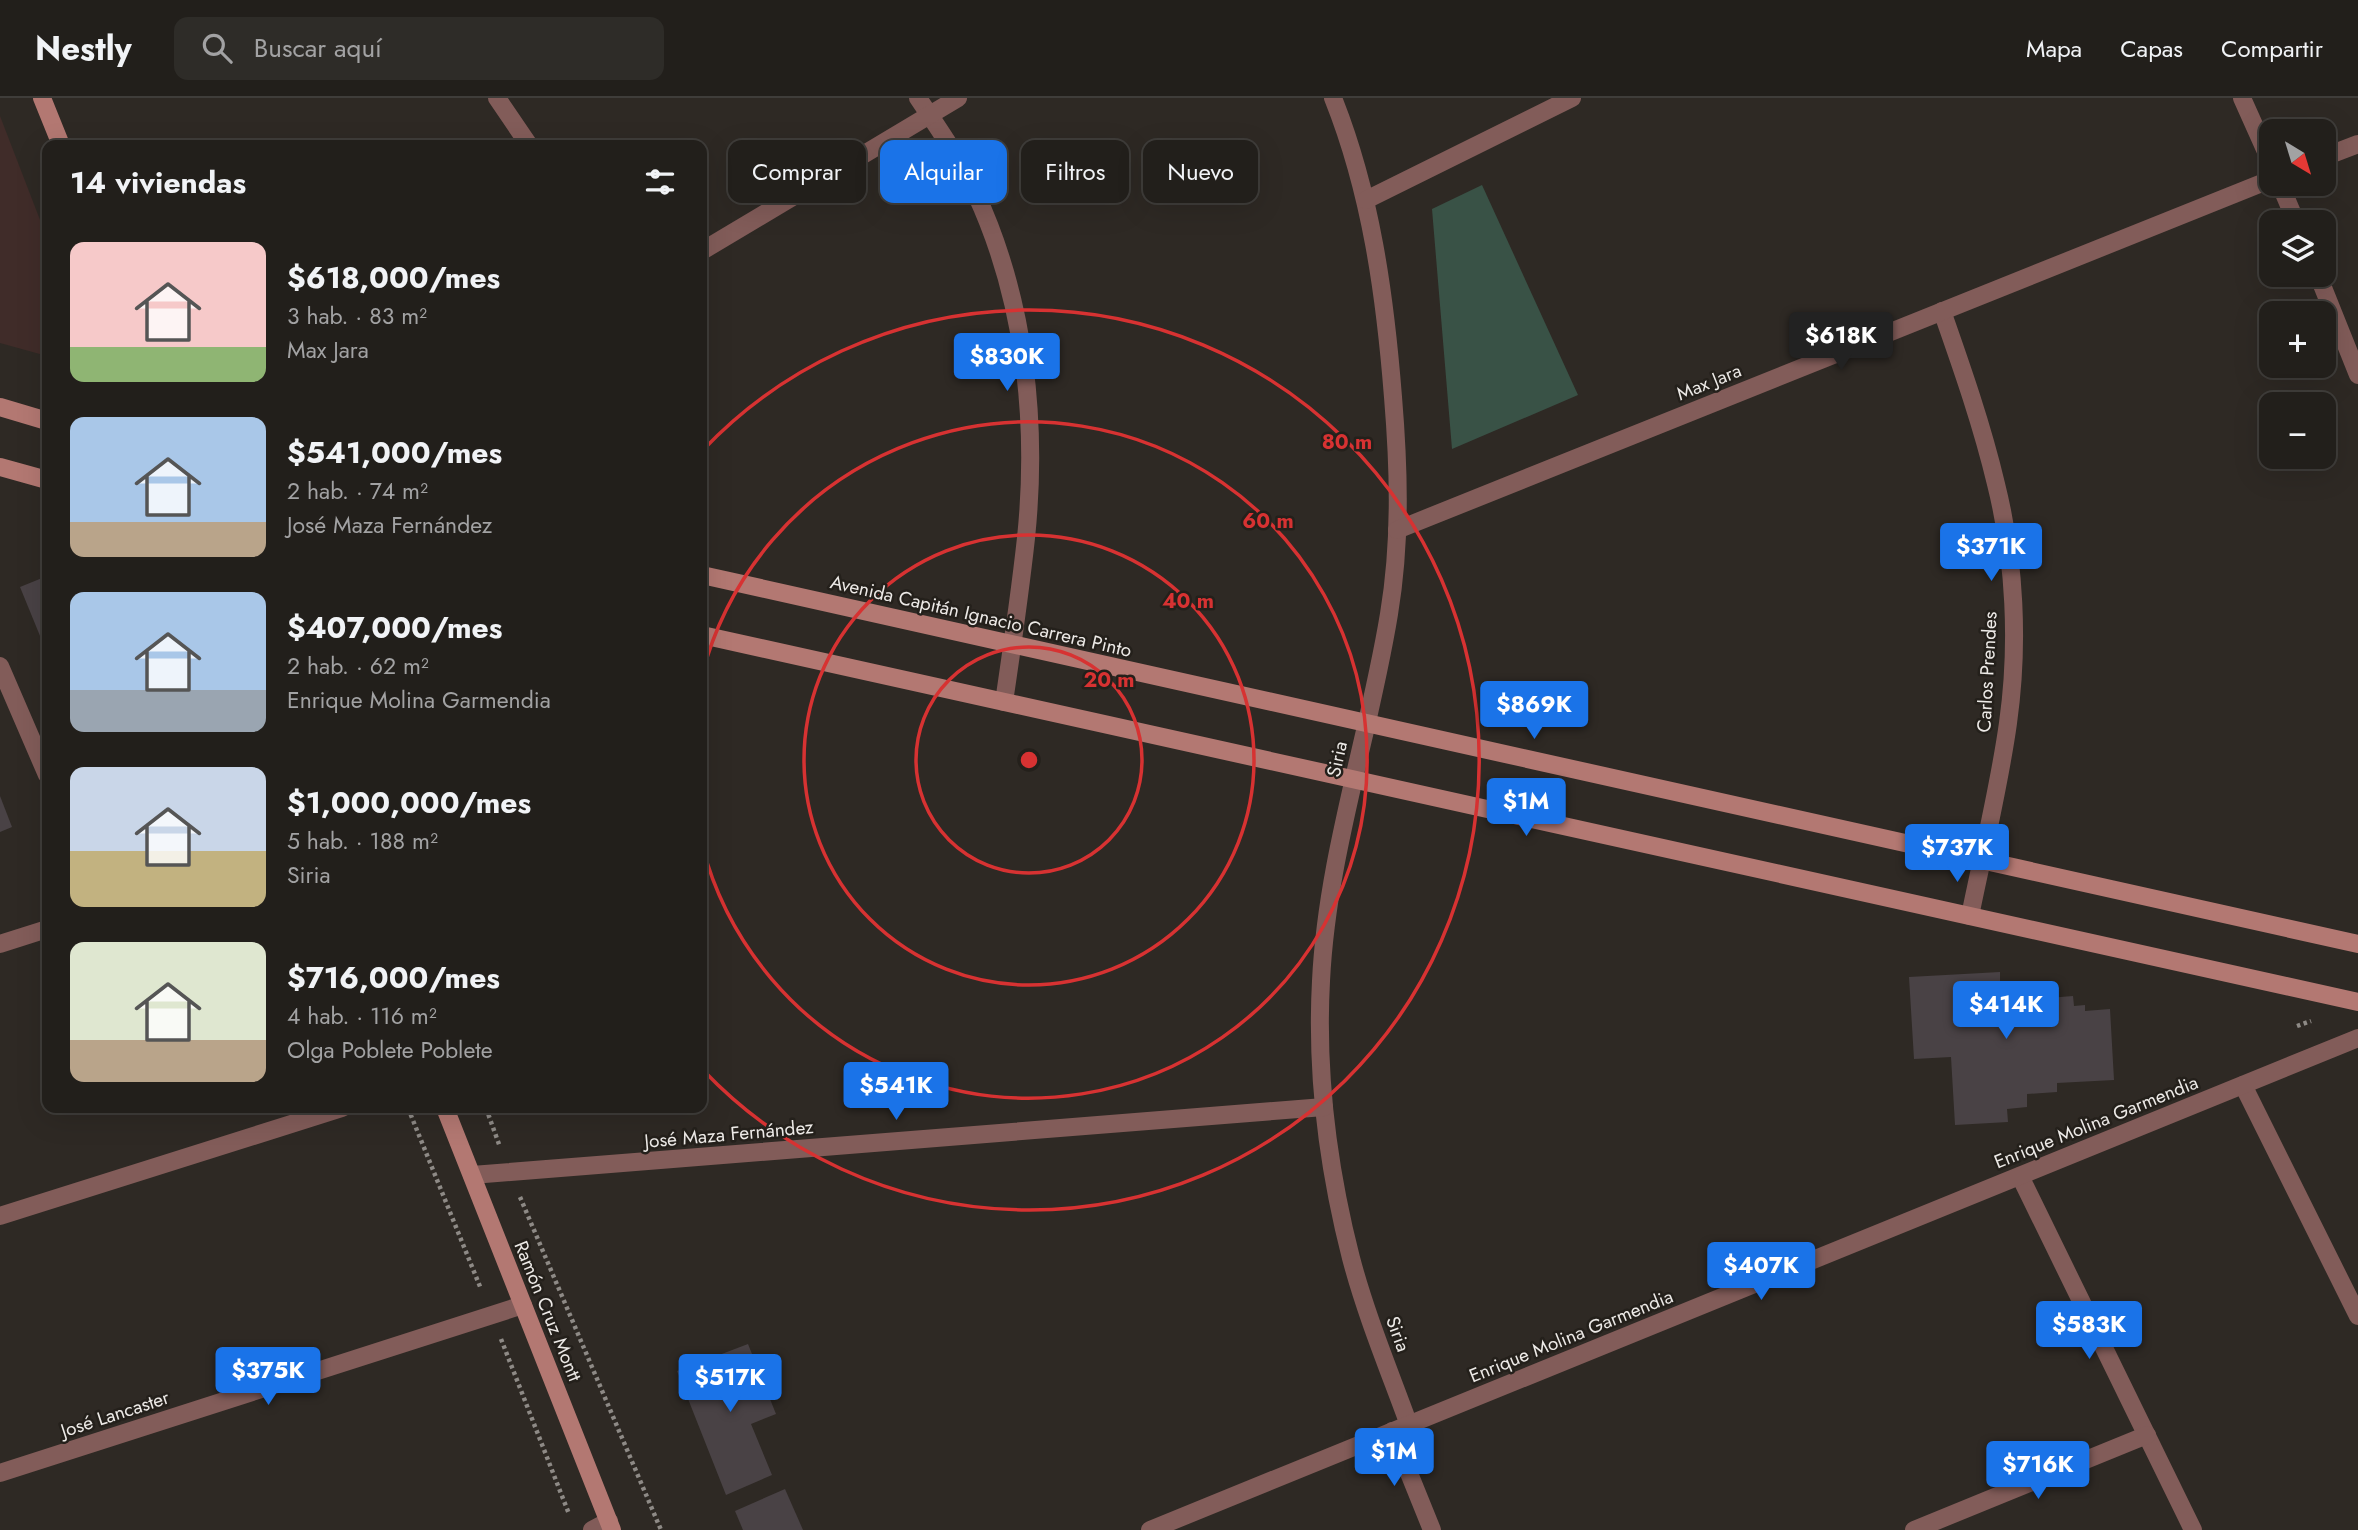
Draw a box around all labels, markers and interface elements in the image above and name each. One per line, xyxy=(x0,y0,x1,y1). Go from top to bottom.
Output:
search box xyxy=(174,17,664,80)
text: Nestly xyxy=(35,25,132,72)
icon: search xyxy=(198,29,236,67)
text: Buscar aquí xyxy=(254,29,382,67)
text: Mapa xyxy=(2026,31,2082,66)
text: Capas xyxy=(2120,31,2183,66)
text: Compartir xyxy=(2221,31,2323,66)
north arrow xyxy=(2259,119,2336,196)
map controls xyxy=(2259,119,2336,469)
chip: Comprar xyxy=(728,140,866,203)
chip: Alquilar xyxy=(880,140,1007,203)
chip: Filtros xyxy=(1021,140,1129,203)
chip: Nuevo xyxy=(1143,140,1258,203)
text: 14 viviendas xyxy=(70,161,246,204)
icon: filters xyxy=(641,163,679,201)
button: layers xyxy=(2259,210,2336,287)
text: $618,000/mes xyxy=(287,256,500,299)
icon: home xyxy=(126,270,210,354)
text: 3 hab. · 83 m² xyxy=(287,299,427,333)
button: + xyxy=(2259,301,2336,378)
pin: $618K xyxy=(1792,313,1890,372)
text: $618K xyxy=(1805,318,1877,352)
text: Max Jara xyxy=(287,333,369,367)
pin: $830K xyxy=(958,334,1056,393)
text: $830K xyxy=(970,339,1044,373)
street label: Max Jara xyxy=(1673,357,1745,407)
button: − xyxy=(2259,392,2336,469)
text: 80 m xyxy=(1322,427,1372,457)
text: $541,000/mes xyxy=(287,431,502,474)
icon: home xyxy=(126,445,210,529)
text: 2 hab. · 74 m² xyxy=(287,474,428,508)
text: 60 m xyxy=(1242,506,1294,536)
text: José Maza Fernández xyxy=(287,508,492,542)
pin: $371K xyxy=(1942,524,2040,583)
text: $371K xyxy=(1956,529,2026,563)
street label: Avenida Capitán Ignacio Carrera Pinto xyxy=(828,568,1134,664)
text: 40 m xyxy=(1162,586,1214,616)
text: $407,000/mes xyxy=(287,606,502,649)
street label: Carlos Prendes xyxy=(1970,611,2004,733)
icon: home xyxy=(126,620,210,704)
text: 2 hab. · 62 m² xyxy=(287,649,429,683)
text: 20 m xyxy=(1083,665,1135,695)
pin: $869K xyxy=(1485,682,1583,741)
text: Enrique Molina Garmendia xyxy=(287,683,551,717)
text: $869K xyxy=(1496,687,1572,721)
street label: Siria xyxy=(1320,739,1354,779)
centre of rings xyxy=(1017,748,1041,772)
pin: $1M xyxy=(1492,778,1560,838)
text: $1,000,000/mes xyxy=(287,781,531,824)
text: $1M xyxy=(1503,784,1549,818)
icon: home xyxy=(126,795,210,879)
text: 5 hab. · 188 m² xyxy=(287,824,438,858)
pin: $737K xyxy=(1908,824,2006,884)
text: $737K xyxy=(1921,830,1993,864)
text: Siria xyxy=(287,858,331,892)
text: $716,000/mes xyxy=(287,956,500,999)
icon: home xyxy=(126,970,210,1054)
pin: $414K xyxy=(1957,982,2055,1041)
text: $414K xyxy=(1969,987,2043,1021)
text: 4 hab. · 116 m² xyxy=(287,999,437,1033)
text: Olga Poblete Poblete xyxy=(287,1033,493,1067)
pin: $541K xyxy=(847,1062,945,1122)
text: $541K xyxy=(860,1068,932,1102)
street label: Enrique Molina Garmendia xyxy=(1990,1069,2202,1175)
street label: José Maza Fernández xyxy=(640,1113,815,1155)
street label: Ramón Cruz Montt xyxy=(507,1237,589,1386)
pin: $407K xyxy=(1712,1242,1810,1302)
text: $407K xyxy=(1723,1248,1799,1282)
street label: Enrique Molina Garmendia xyxy=(1465,1283,1677,1389)
pin: $583K xyxy=(2040,1302,2138,1361)
text: $583K xyxy=(2052,1307,2126,1341)
street label: Siria xyxy=(1379,1312,1417,1356)
pin: $375K xyxy=(219,1348,317,1407)
text: $375K xyxy=(231,1353,305,1387)
pin: $517K xyxy=(681,1354,779,1414)
text: $517K xyxy=(695,1360,765,1394)
street label: José Lancaster xyxy=(54,1384,173,1445)
pin: $1M xyxy=(1360,1428,1428,1488)
text: $1M xyxy=(1371,1434,1417,1468)
pin: $716K xyxy=(1989,1442,2087,1501)
text: $716K xyxy=(2002,1447,2074,1481)

